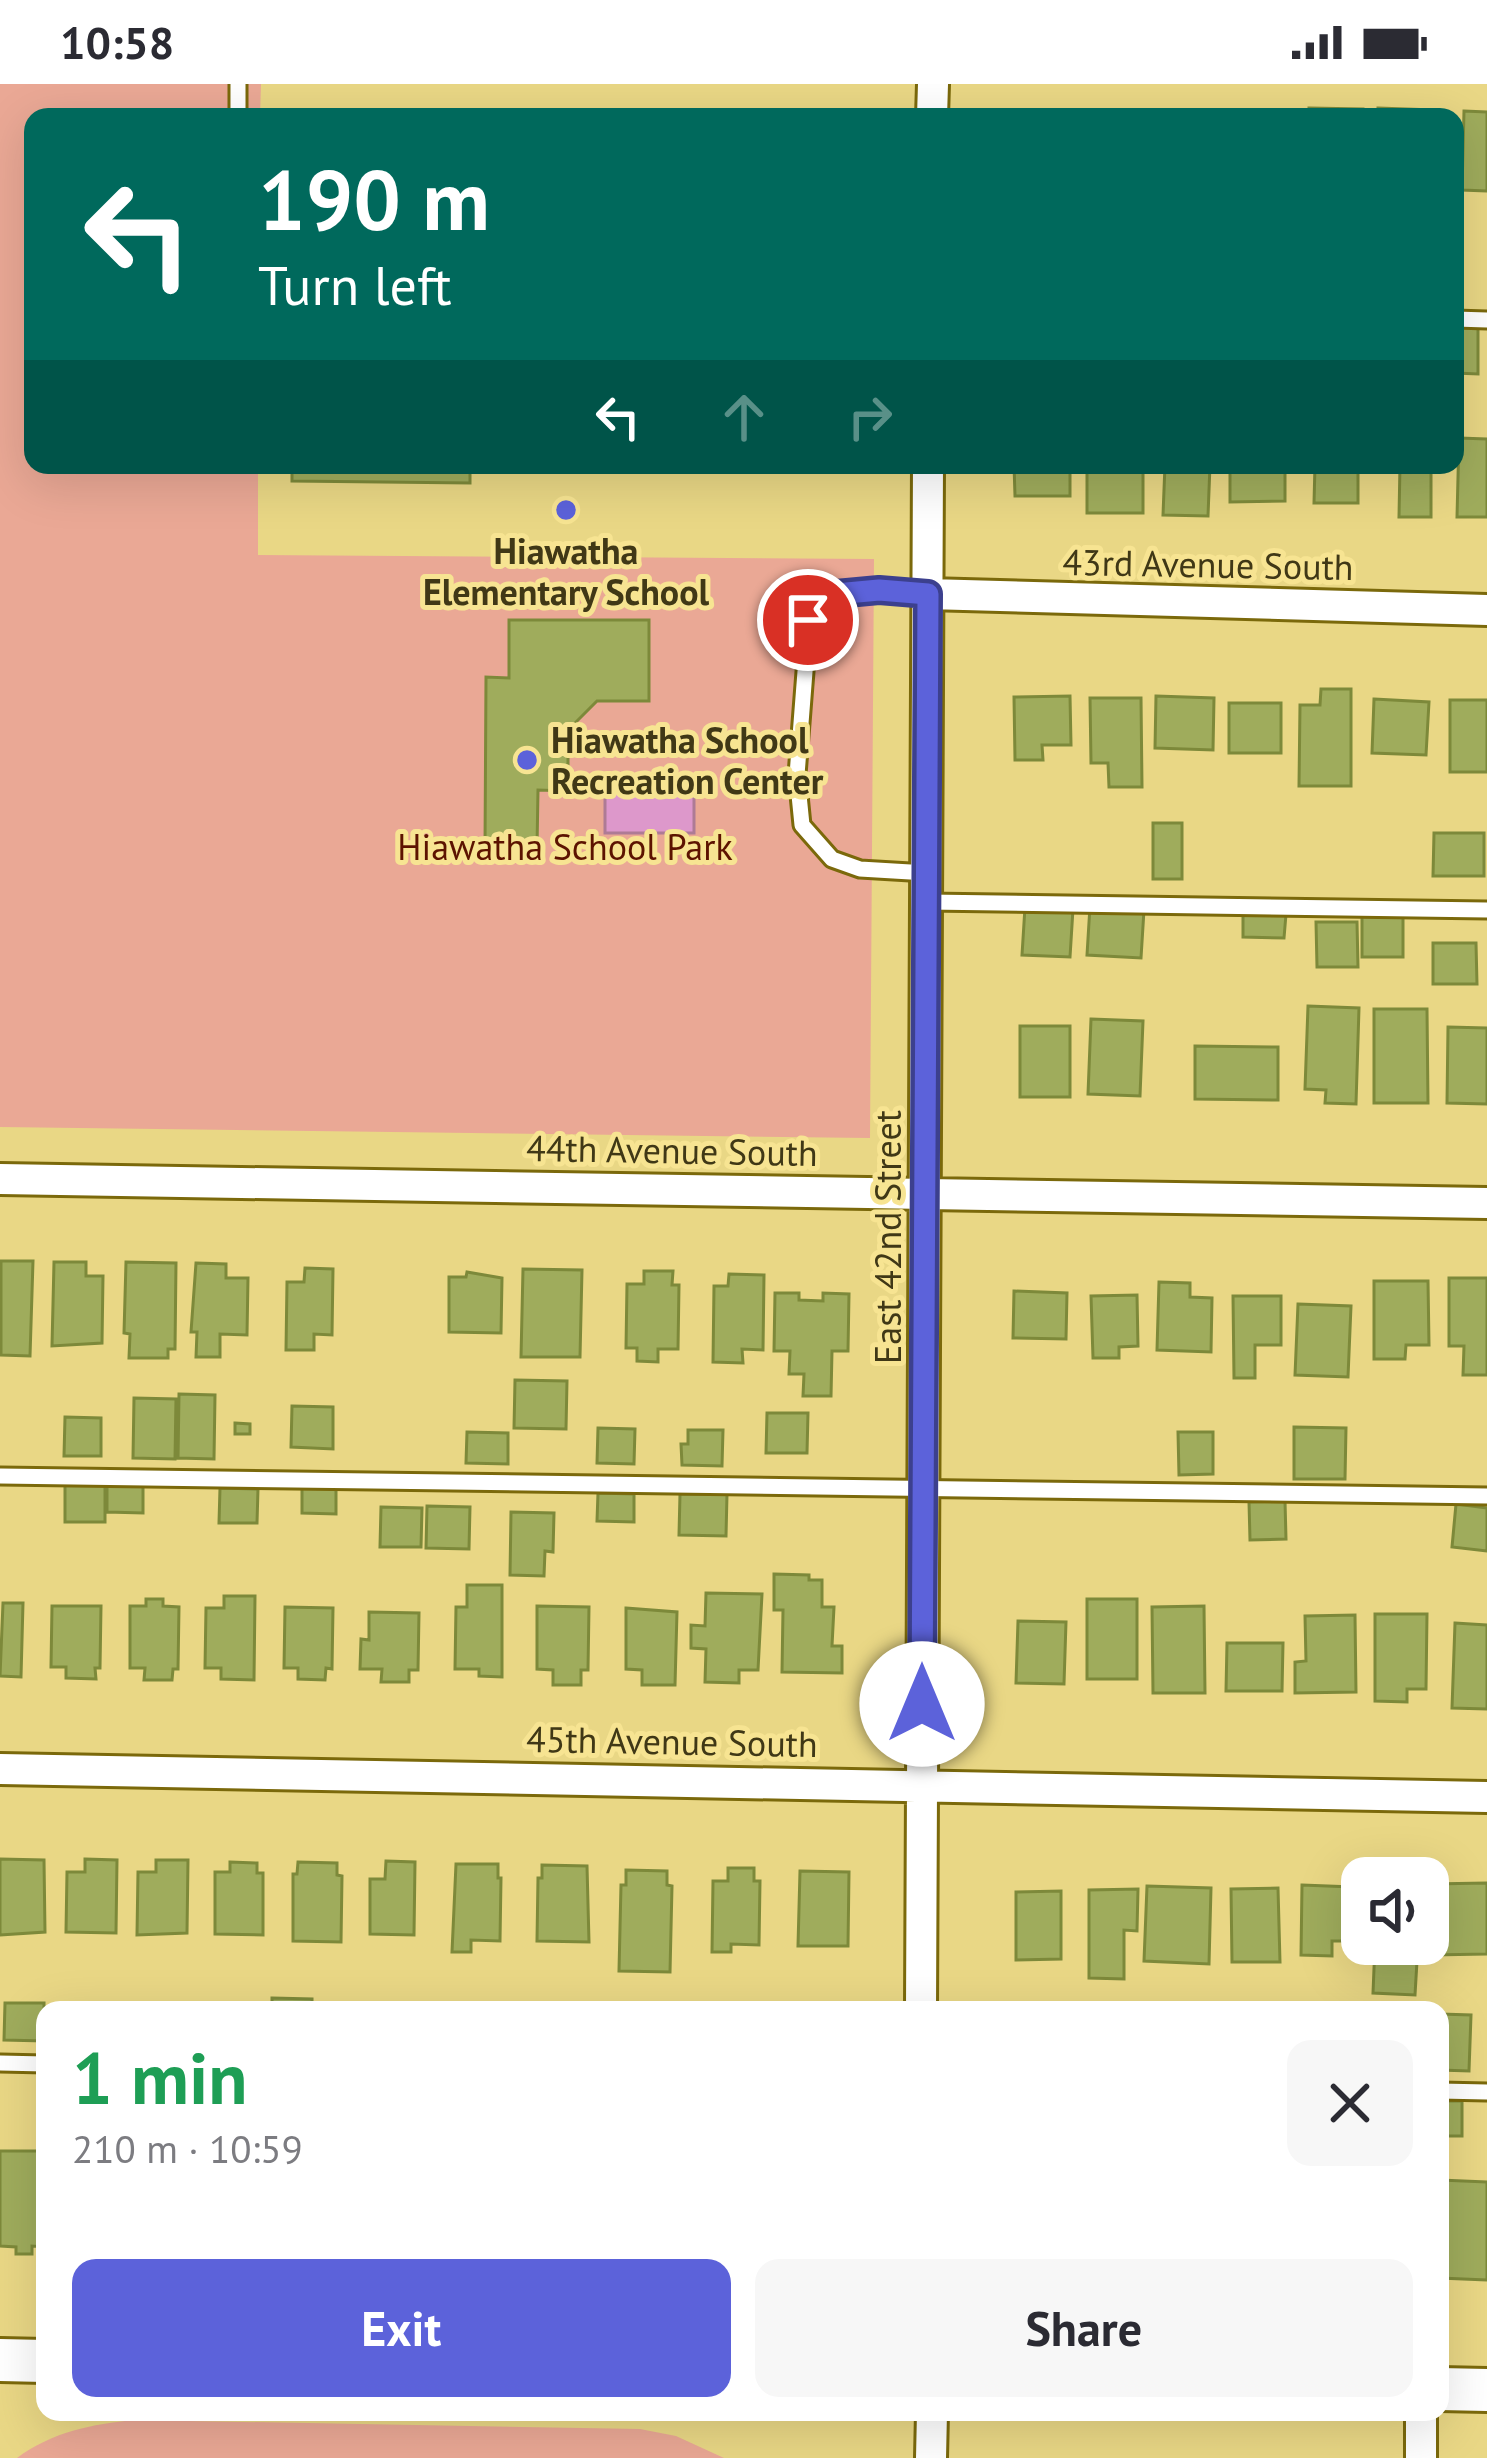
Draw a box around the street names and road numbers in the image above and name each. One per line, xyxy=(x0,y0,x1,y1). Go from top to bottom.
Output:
street label: 43rd Avenue South xyxy=(1062,538,1354,590)
street label: East 42nd Street xyxy=(864,1110,911,1364)
street label: 44th Avenue South xyxy=(526,1124,818,1176)
street label: 45th Avenue South xyxy=(526,1715,818,1767)

